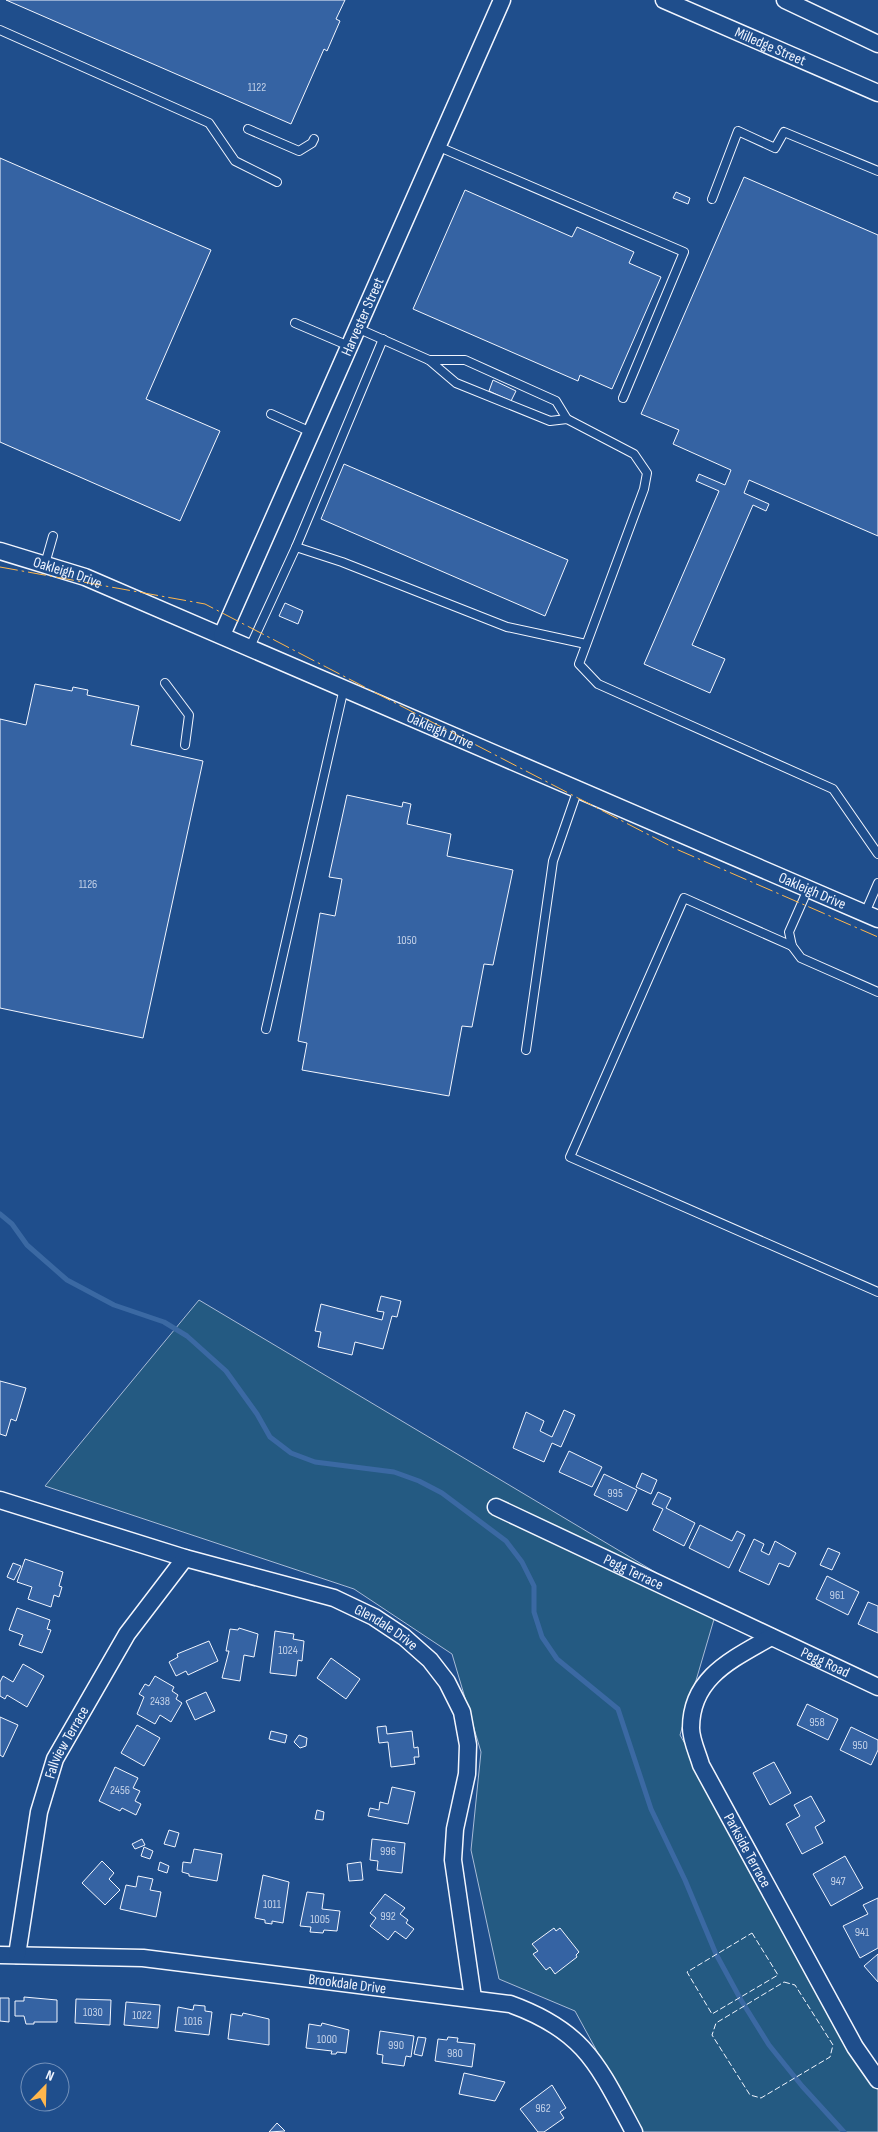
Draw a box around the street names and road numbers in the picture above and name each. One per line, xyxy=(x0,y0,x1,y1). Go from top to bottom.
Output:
street label: Milledge Street xyxy=(732,23,809,71)
street label: Harvester Street xyxy=(337,274,389,359)
street label: Oakleigh Drive xyxy=(31,553,105,593)
street label: Oakleigh Drive xyxy=(404,708,477,754)
street label: Oakleigh Drive xyxy=(776,868,849,914)
street label: Pegg Terrace xyxy=(600,1550,666,1594)
street label: Glendale Drive xyxy=(351,1600,422,1655)
street label: Pegg Road xyxy=(798,1643,853,1682)
street label: Fallview Terrace xyxy=(41,1703,93,1781)
street label: Parkside Terrace xyxy=(719,1810,775,1891)
street label: Brookdale Drive xyxy=(307,1970,387,1998)

